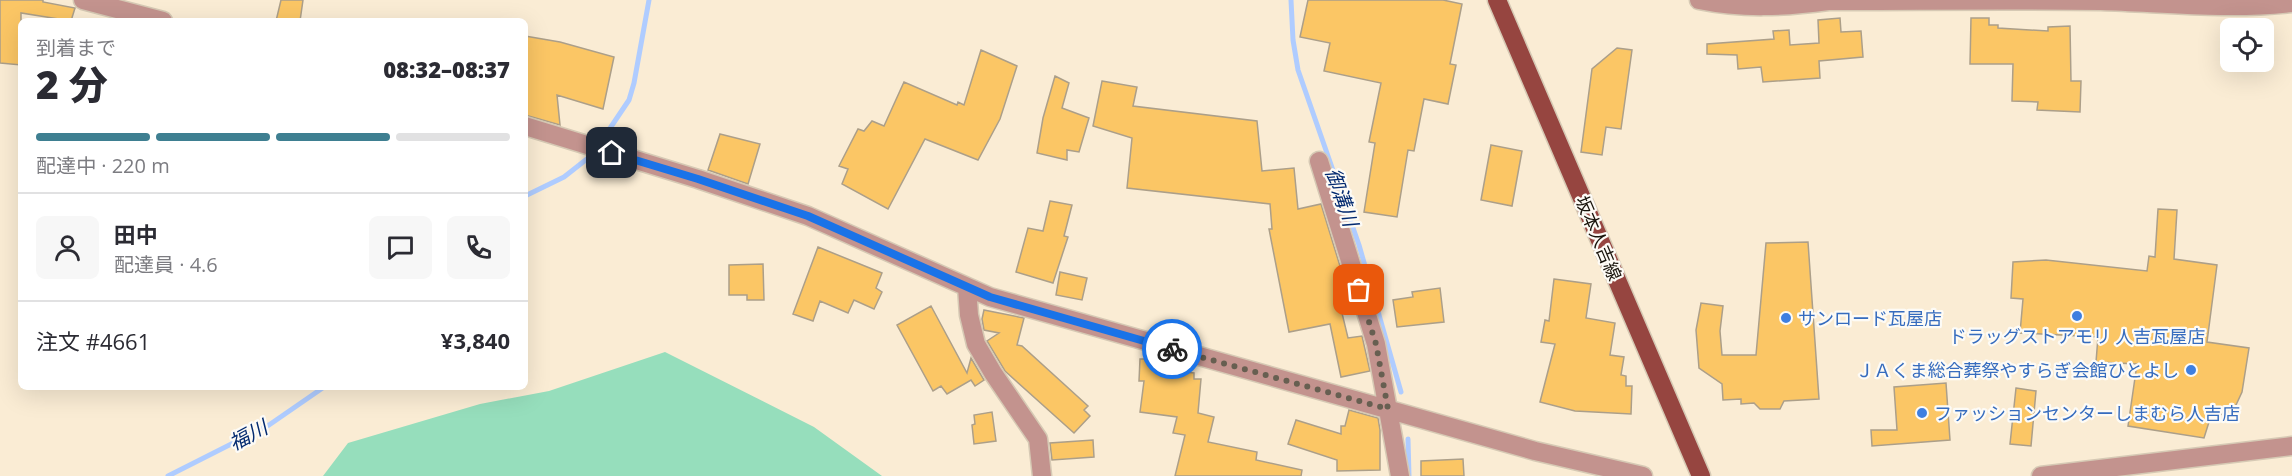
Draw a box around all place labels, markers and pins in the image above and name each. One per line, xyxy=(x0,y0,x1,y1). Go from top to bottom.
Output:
pin xyxy=(586,127,637,178)
pin xyxy=(1333,264,1384,315)
place label: サンロード瓦屋店 xyxy=(1798,306,1942,330)
marker: ドラッグストアモリ 人吉瓦屋店 xyxy=(2070,309,2084,323)
marker: サンロード瓦屋店 xyxy=(1779,311,1793,325)
place label: ドラッグストアモリ 人吉瓦屋店 xyxy=(1949,324,2205,348)
place label: ＪＡくま総合葬祭やすらぎ会館ひとよし xyxy=(1856,358,2179,382)
marker: ＪＡくま総合葬祭やすらぎ会館ひとよし xyxy=(2184,363,2198,377)
place label: ファッションセンターしまむら人吉店 xyxy=(1934,401,2240,425)
marker: ファッションセンターしまむら人吉店 xyxy=(1915,406,1929,420)

